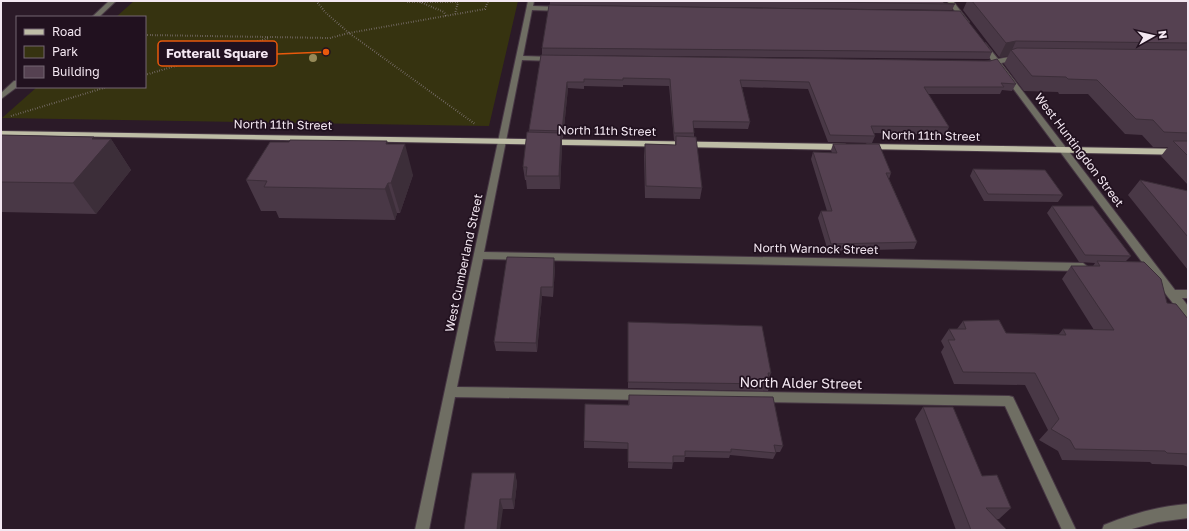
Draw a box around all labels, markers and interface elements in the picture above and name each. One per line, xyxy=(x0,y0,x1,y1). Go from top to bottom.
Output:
legend xyxy=(16,16,146,88)
north arrow xyxy=(1133,16,1173,56)
text: Road xyxy=(52,24,81,39)
text: N xyxy=(1156,29,1170,40)
callout: Fotterall Square xyxy=(158,41,277,66)
text: Park xyxy=(52,44,78,59)
text: Fotterall Square xyxy=(166,45,268,61)
text: Building xyxy=(52,64,100,79)
street label: West Huntingdon Street xyxy=(1032,90,1127,210)
street label: North 11th Street xyxy=(234,116,333,133)
street label: North 11th Street xyxy=(558,122,657,139)
street label: North 11th Street xyxy=(882,127,981,144)
street label: West Cumberland Street xyxy=(442,192,486,333)
street label: North Warnock Street xyxy=(753,240,879,257)
street label: North Alder Street xyxy=(739,373,863,392)

